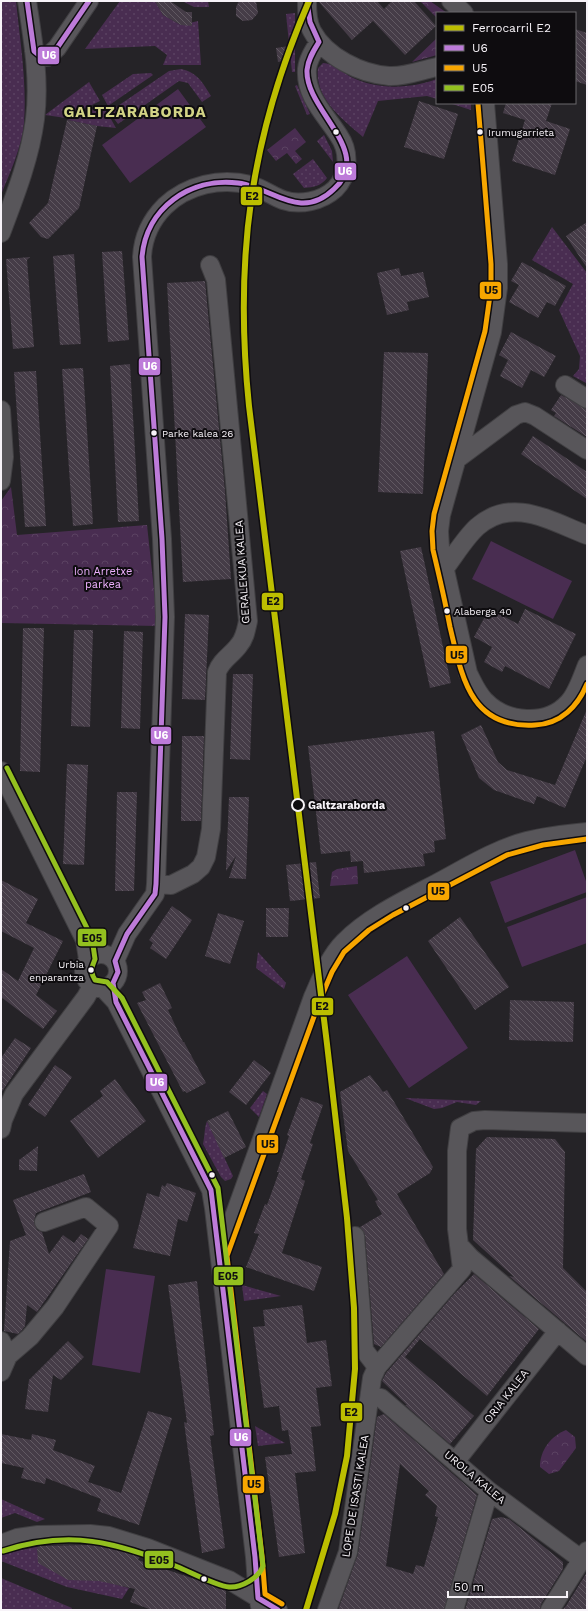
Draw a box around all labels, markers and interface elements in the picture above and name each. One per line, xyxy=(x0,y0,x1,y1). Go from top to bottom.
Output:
legend xyxy=(436,12,576,104)
text: Ferrocarril E2 xyxy=(472,21,551,35)
text: U6 xyxy=(472,41,488,55)
line badge: U6 xyxy=(37,46,60,65)
text: U6 xyxy=(42,49,57,62)
text: U5 xyxy=(472,61,487,75)
text: E05 xyxy=(472,81,494,95)
district label: GALTZARABORDA xyxy=(63,103,207,121)
unlabelled marker xyxy=(331,127,341,137)
marker: Irumugarrieta xyxy=(475,127,485,137)
place label: Irumugarrieta xyxy=(488,127,554,138)
line badge: U6 xyxy=(334,162,357,181)
text: U6 xyxy=(338,165,353,178)
line badge: E2 xyxy=(240,186,263,206)
text: E2 xyxy=(245,190,259,203)
line badge: U5 xyxy=(479,281,502,300)
text: U5 xyxy=(484,284,498,297)
line badge: U6 xyxy=(138,357,161,376)
text: U6 xyxy=(143,360,158,373)
marker: Parke kalea 26 xyxy=(149,428,159,438)
place label: Parke kalea 26 xyxy=(162,428,233,439)
street label: GERALEKUA KALEA xyxy=(232,520,253,624)
park label: Ion Arretxe parkea xyxy=(74,565,132,591)
line badge: E2 xyxy=(261,592,284,611)
text: E2 xyxy=(266,595,280,608)
marker: Alaberga 40 xyxy=(442,606,452,616)
place label: Alaberga 40 xyxy=(454,606,512,617)
line badge: U5 xyxy=(445,645,468,664)
text: U5 xyxy=(450,649,464,662)
line badge: U6 xyxy=(150,726,172,745)
text: U6 xyxy=(154,729,169,742)
marker: Galtzaraborda xyxy=(291,798,305,812)
place label: Galtzaraborda xyxy=(308,799,386,812)
line badge: U5 xyxy=(427,882,450,901)
text: U5 xyxy=(431,885,445,898)
unlabelled marker xyxy=(401,903,411,913)
line badge: E05 xyxy=(77,928,107,947)
text: E05 xyxy=(82,932,102,945)
place label: Urbia enparantza xyxy=(29,959,84,983)
marker: Urbia enparantza xyxy=(86,965,96,975)
line badge: E2 xyxy=(311,997,334,1016)
text: E2 xyxy=(315,1000,329,1013)
line badge: U6 xyxy=(145,1073,168,1092)
text: U6 xyxy=(150,1076,165,1089)
line badge: U5 xyxy=(256,1134,279,1154)
text: U5 xyxy=(261,1138,275,1151)
unlabelled marker xyxy=(207,1170,217,1180)
line badge: E05 xyxy=(213,1266,244,1286)
text: E05 xyxy=(218,1270,238,1283)
street label: ORIA KALEA xyxy=(481,1367,531,1426)
line badge: E2 xyxy=(340,1402,363,1422)
text: E2 xyxy=(344,1406,358,1419)
line badge: U6 xyxy=(229,1428,252,1447)
text: U6 xyxy=(234,1431,249,1444)
street label: LOPE DE ISASTI KALEA xyxy=(339,1434,372,1558)
street label: UROLA KALEA xyxy=(441,1448,508,1507)
line badge: U5 xyxy=(242,1475,265,1494)
text: U5 xyxy=(247,1478,261,1491)
line badge: E05 xyxy=(144,1550,174,1569)
text: E05 xyxy=(149,1554,169,1567)
scale bar xyxy=(448,1573,567,1599)
unlabelled marker xyxy=(199,1574,209,1584)
text: 50 m xyxy=(454,1580,484,1594)

